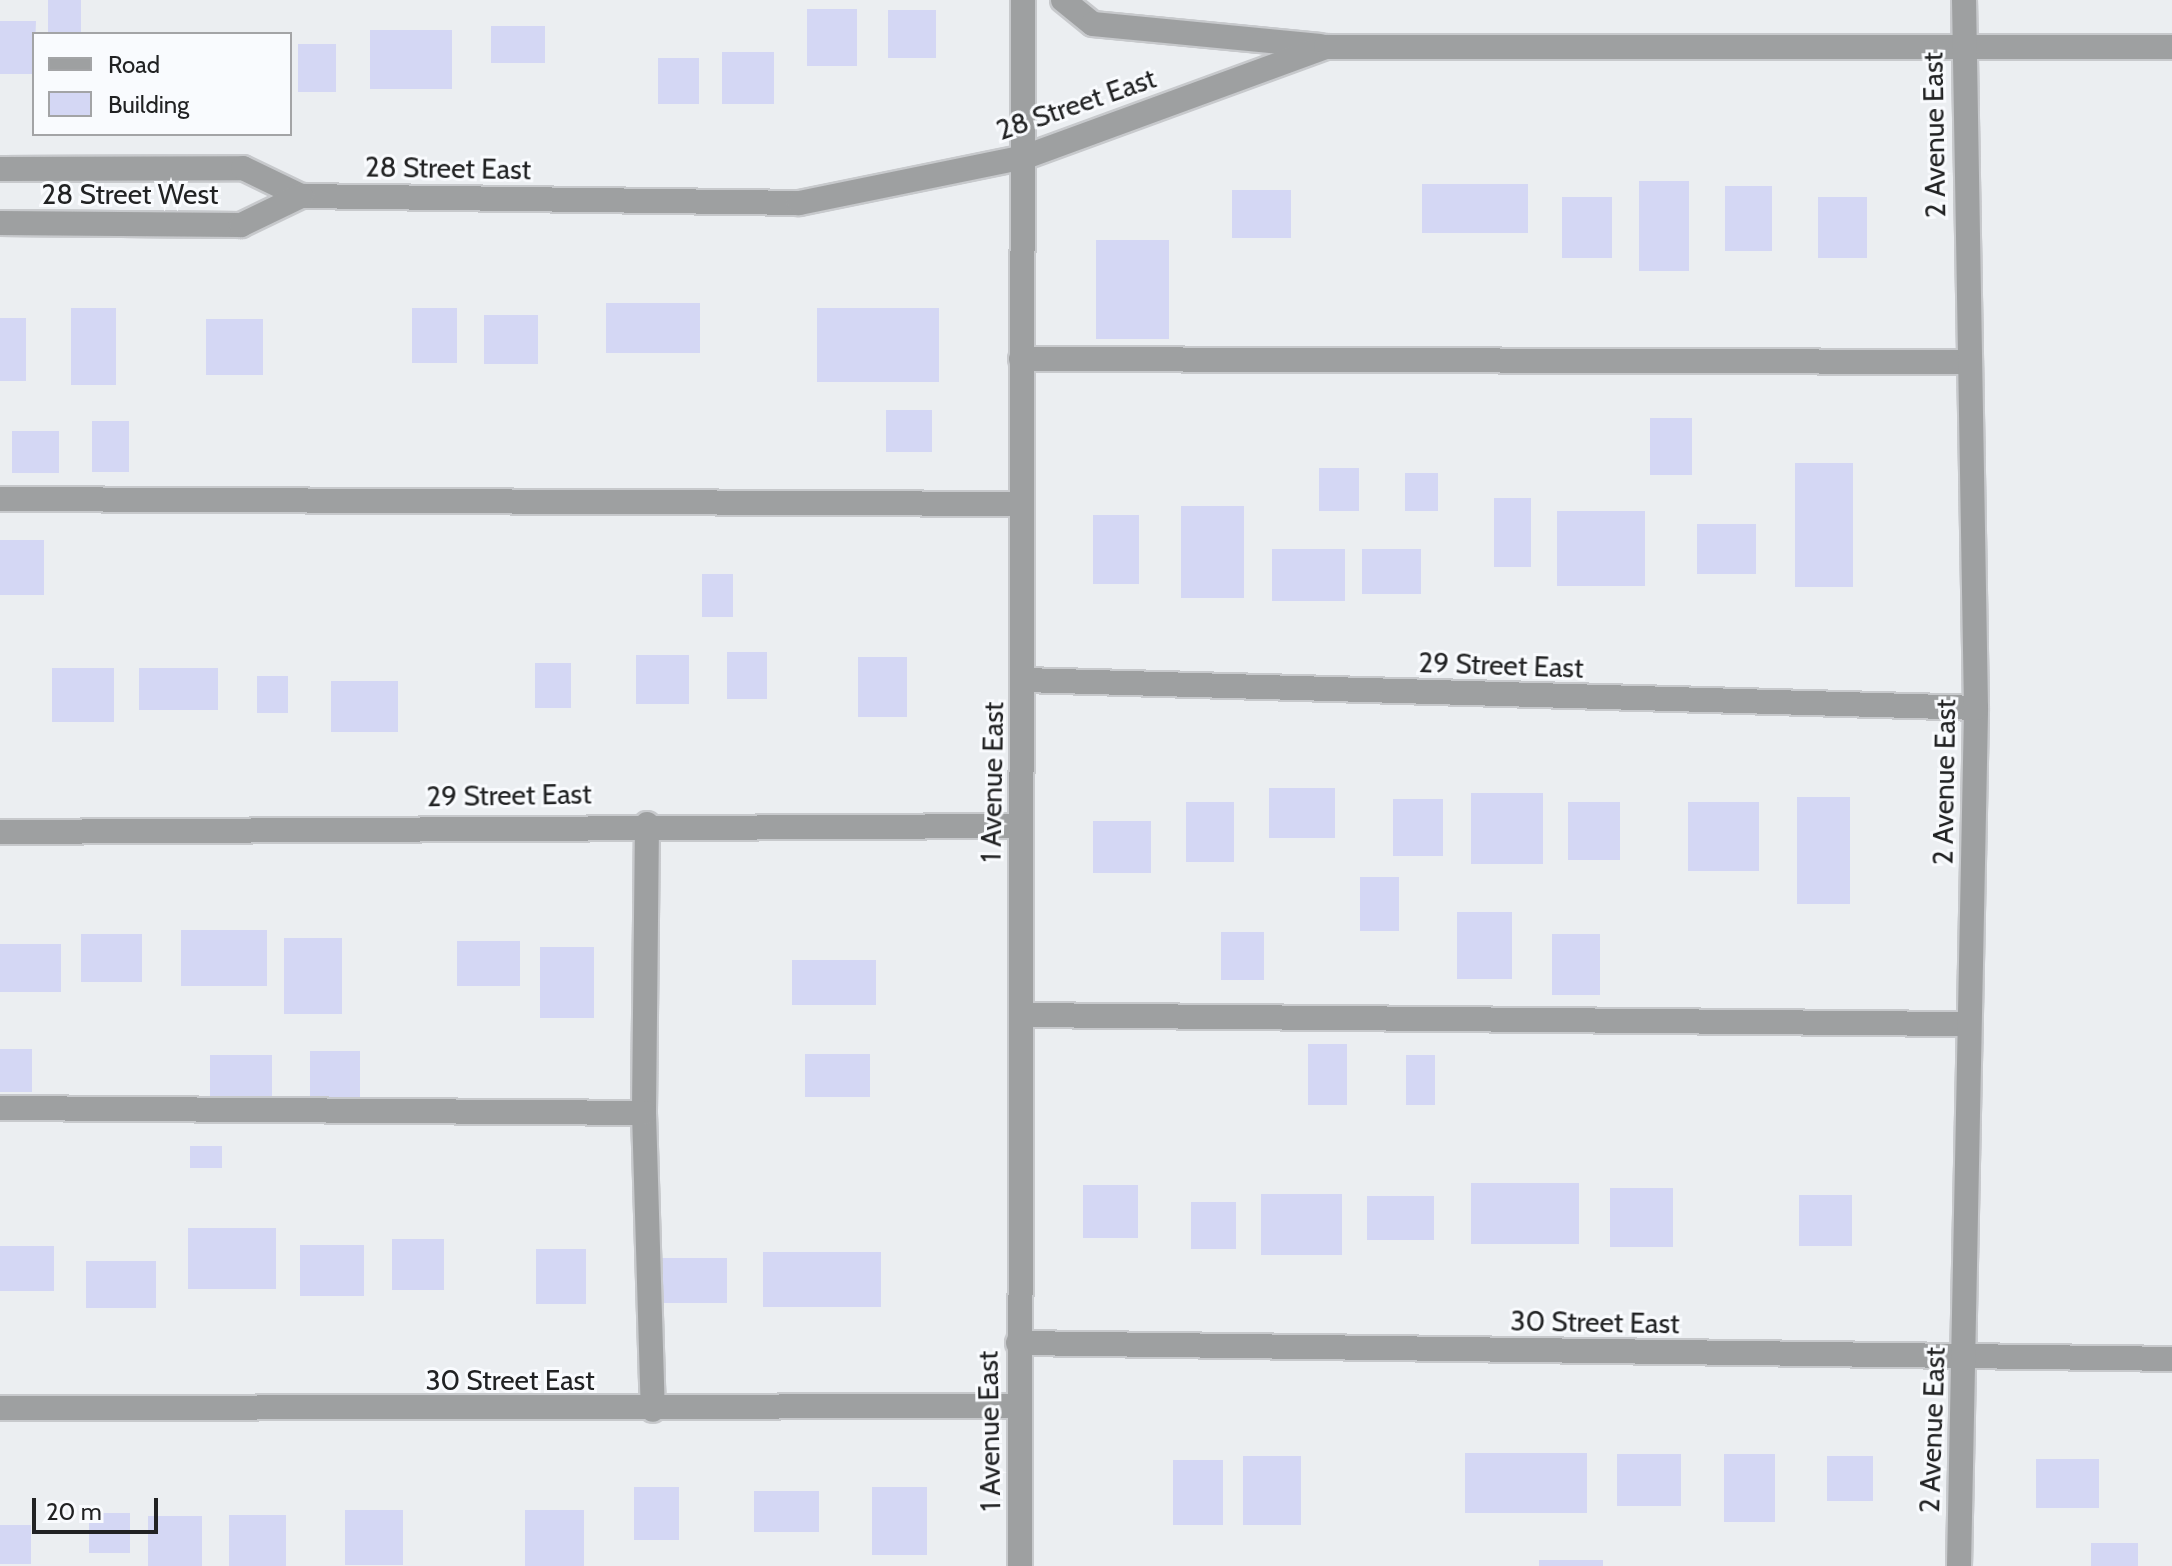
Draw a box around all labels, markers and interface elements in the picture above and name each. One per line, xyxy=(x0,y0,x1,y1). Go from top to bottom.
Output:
legend xyxy=(32,32,292,136)
text: Road xyxy=(108,50,160,79)
street label: 2 Avenue East xyxy=(1916,52,1952,218)
street label: 28 Street East xyxy=(992,61,1160,147)
text: Building xyxy=(108,90,189,119)
street label: 28 Street East xyxy=(365,150,531,186)
street label: 28 Street West xyxy=(42,177,218,211)
street label: 29 Street East xyxy=(1418,645,1584,685)
street label: 2 Avenue East xyxy=(1926,699,1962,865)
street label: 1 Avenue East xyxy=(974,701,1010,863)
street label: 29 Street East xyxy=(426,777,592,813)
street label: 30 Street East xyxy=(1510,1304,1680,1340)
street label: 2 Avenue East xyxy=(1912,1346,1952,1514)
street label: 1 Avenue East xyxy=(971,1350,1007,1512)
street label: 30 Street East xyxy=(425,1363,595,1397)
scale bar xyxy=(36,1482,162,1532)
text: 20 m xyxy=(46,1497,102,1526)

